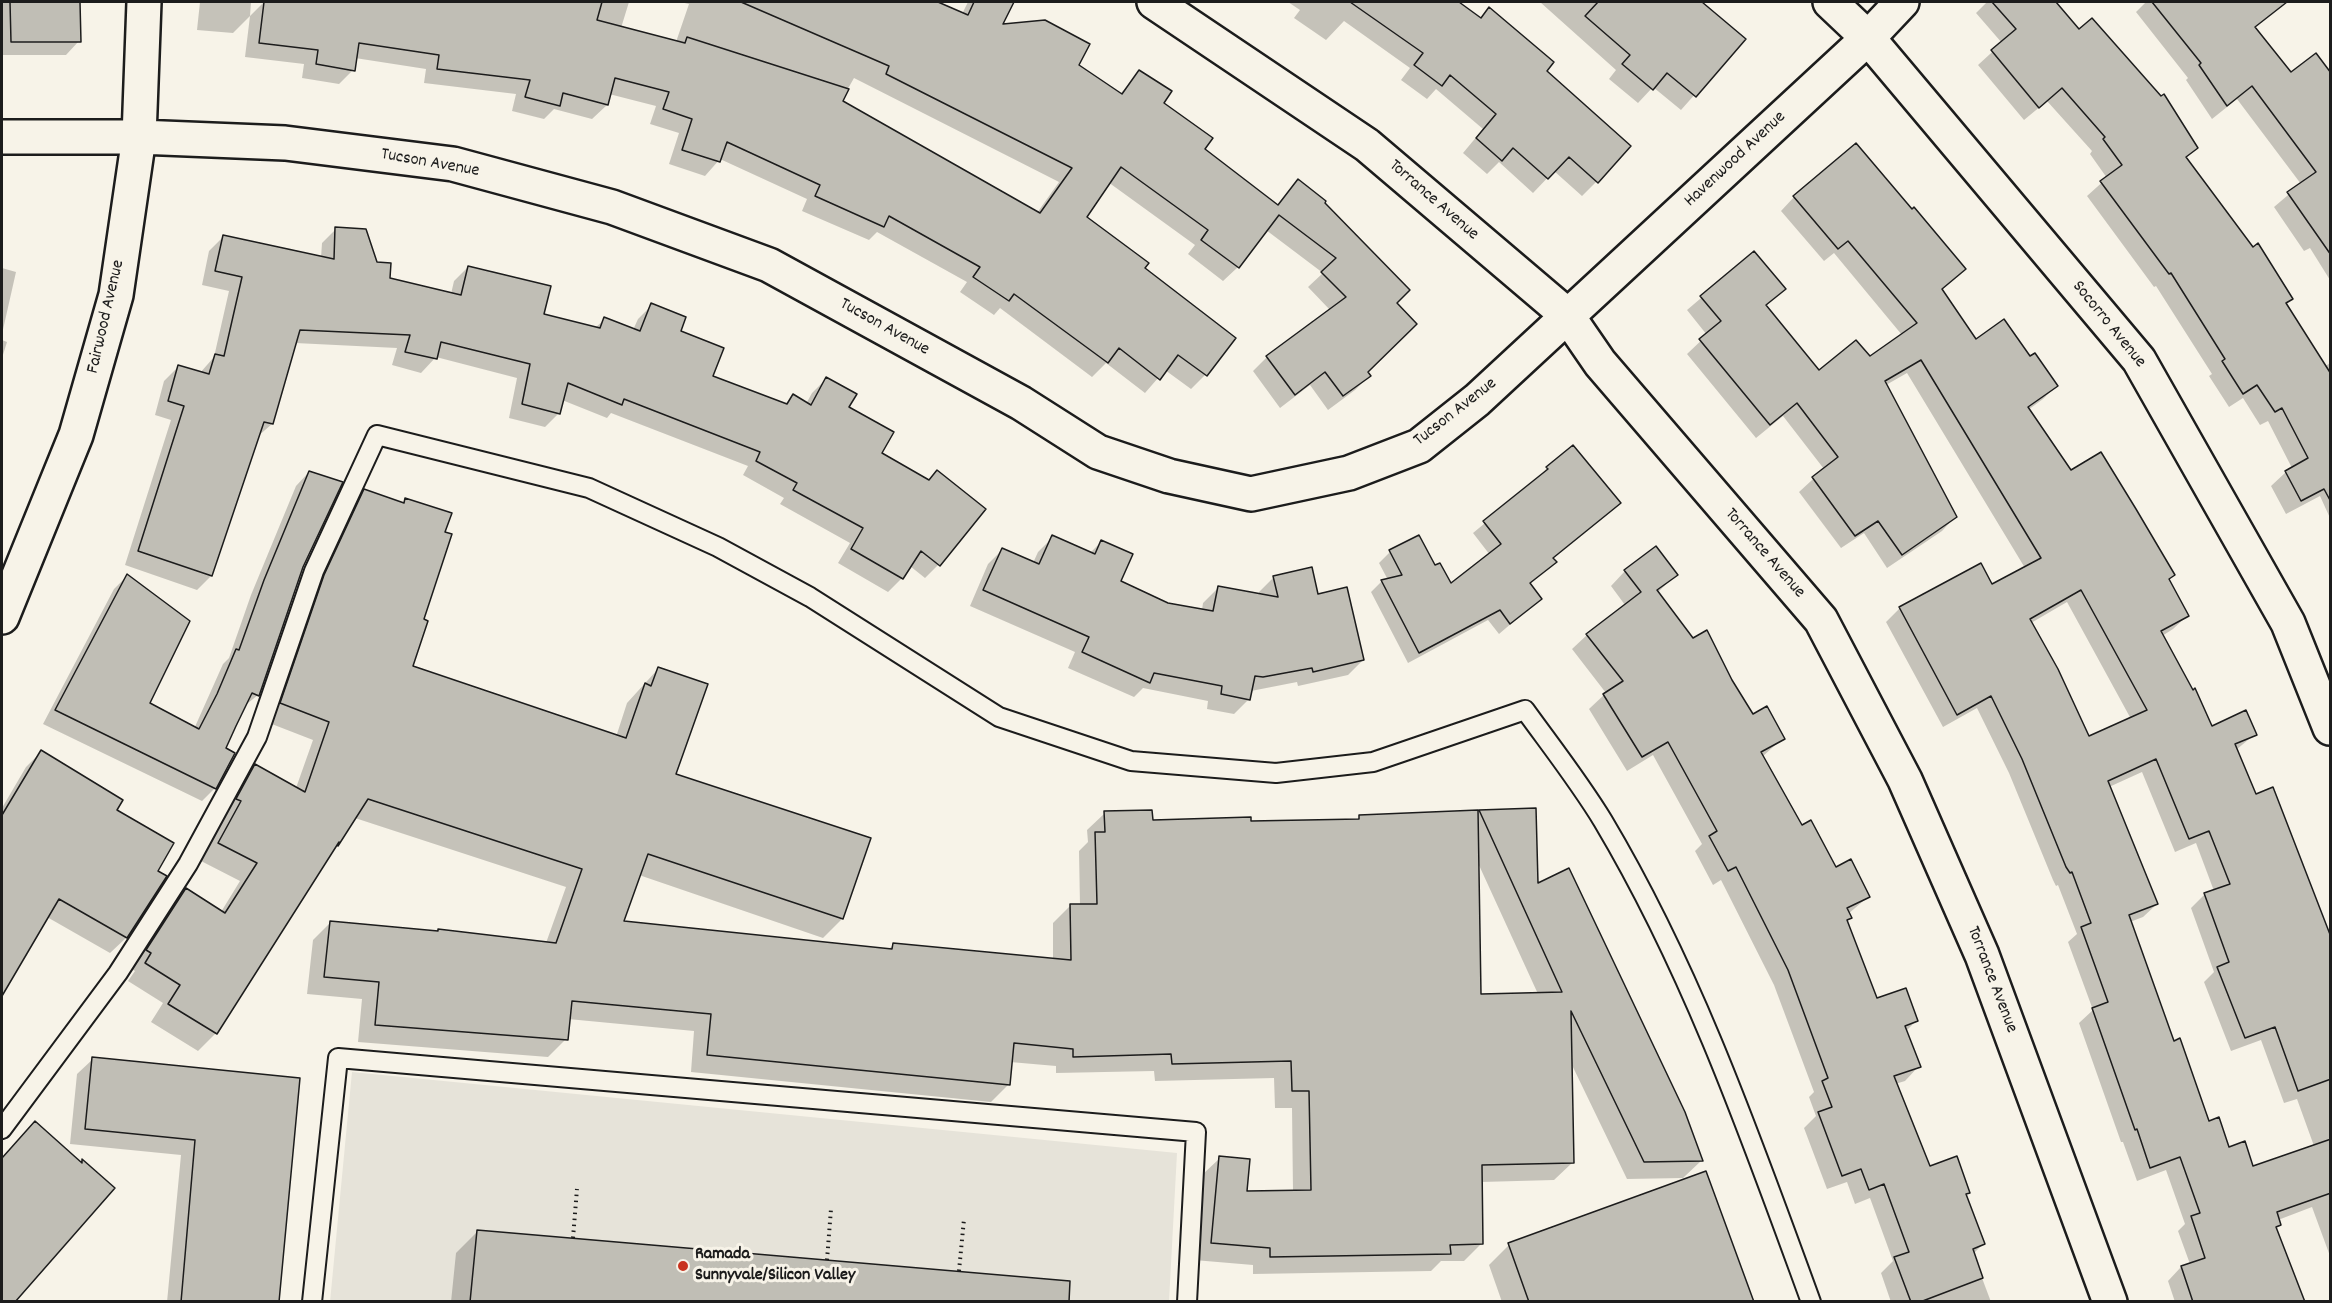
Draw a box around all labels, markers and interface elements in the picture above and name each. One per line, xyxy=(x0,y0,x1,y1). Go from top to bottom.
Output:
street label: Havenwood Avenue xyxy=(1681,107,1791,213)
street label: Tucson Avenue xyxy=(379,145,481,183)
street label: Torrance Avenue xyxy=(1384,156,1482,246)
street label: Fairwood Avenue xyxy=(83,258,131,376)
street label: Socorro Avenue xyxy=(2066,277,2150,373)
street label: Tucson Avenue xyxy=(835,294,933,362)
street label: Tucson Avenue xyxy=(1410,374,1502,452)
street label: Torrance Avenue xyxy=(1719,505,1809,603)
street label: Torrance Avenue xyxy=(1961,924,2021,1036)
place label: Ramada Sunnyvale/Silicon Valley xyxy=(695,1245,855,1288)
marker: Ramada Sunnyvale/Silicon Valley xyxy=(676,1259,690,1273)

